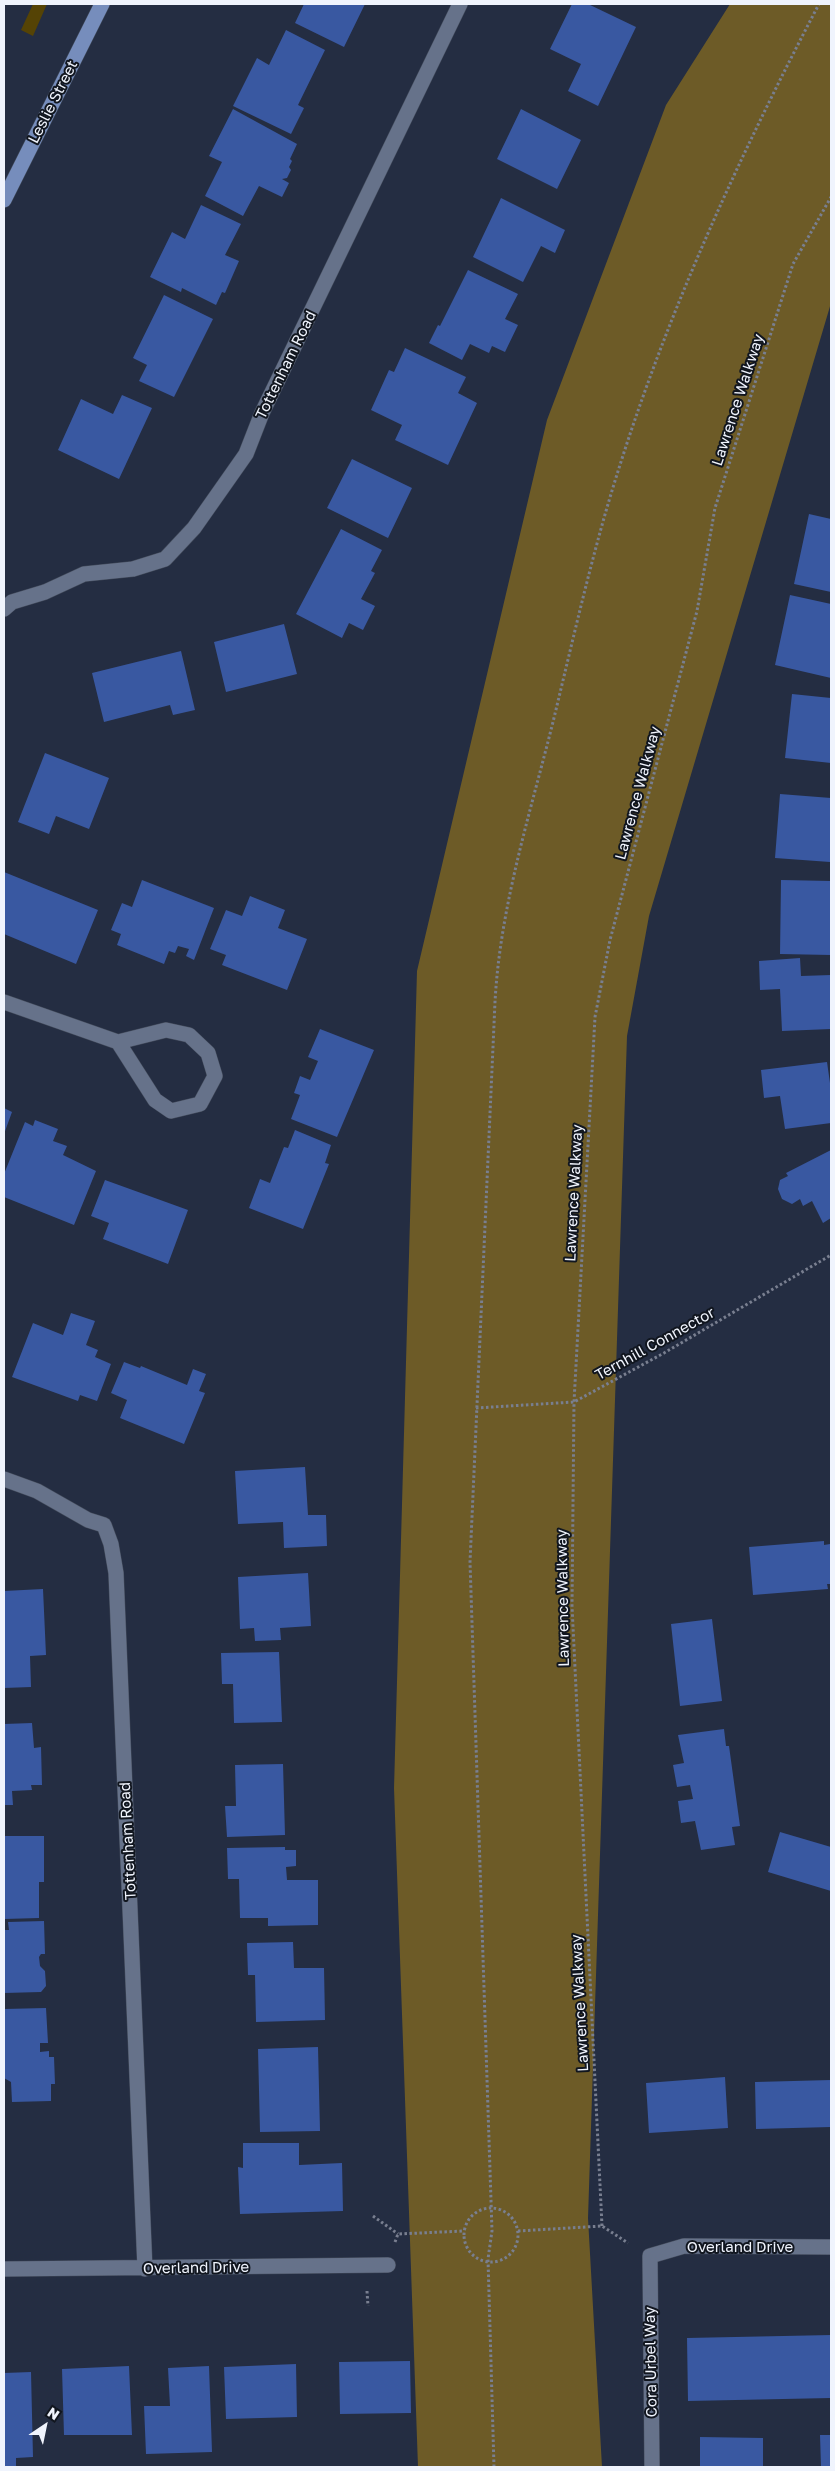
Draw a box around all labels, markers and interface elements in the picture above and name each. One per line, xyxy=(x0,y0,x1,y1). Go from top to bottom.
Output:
street label: Leslie Street xyxy=(24,57,82,147)
street label: Tottenham Road xyxy=(252,308,320,422)
street label: Lawrence Walkway xyxy=(708,332,768,468)
street label: Lawrence Walkway xyxy=(612,724,664,862)
street label: Lawrence Walkway xyxy=(561,1124,587,1262)
street label: Ternhill Connector xyxy=(592,1304,718,1384)
street label: Lawrence Walkway xyxy=(553,1529,573,1667)
street label: Tottenham Road xyxy=(116,1782,140,1900)
street label: Lawrence Walkway xyxy=(567,1934,593,2072)
street label: Overland Drive xyxy=(687,2238,793,2256)
street label: Overland Drive xyxy=(143,2258,249,2278)
street label: Cora Urbel Way xyxy=(641,2306,661,2418)
north arrow xyxy=(20,2401,70,2451)
text: N xyxy=(44,2403,63,2423)

